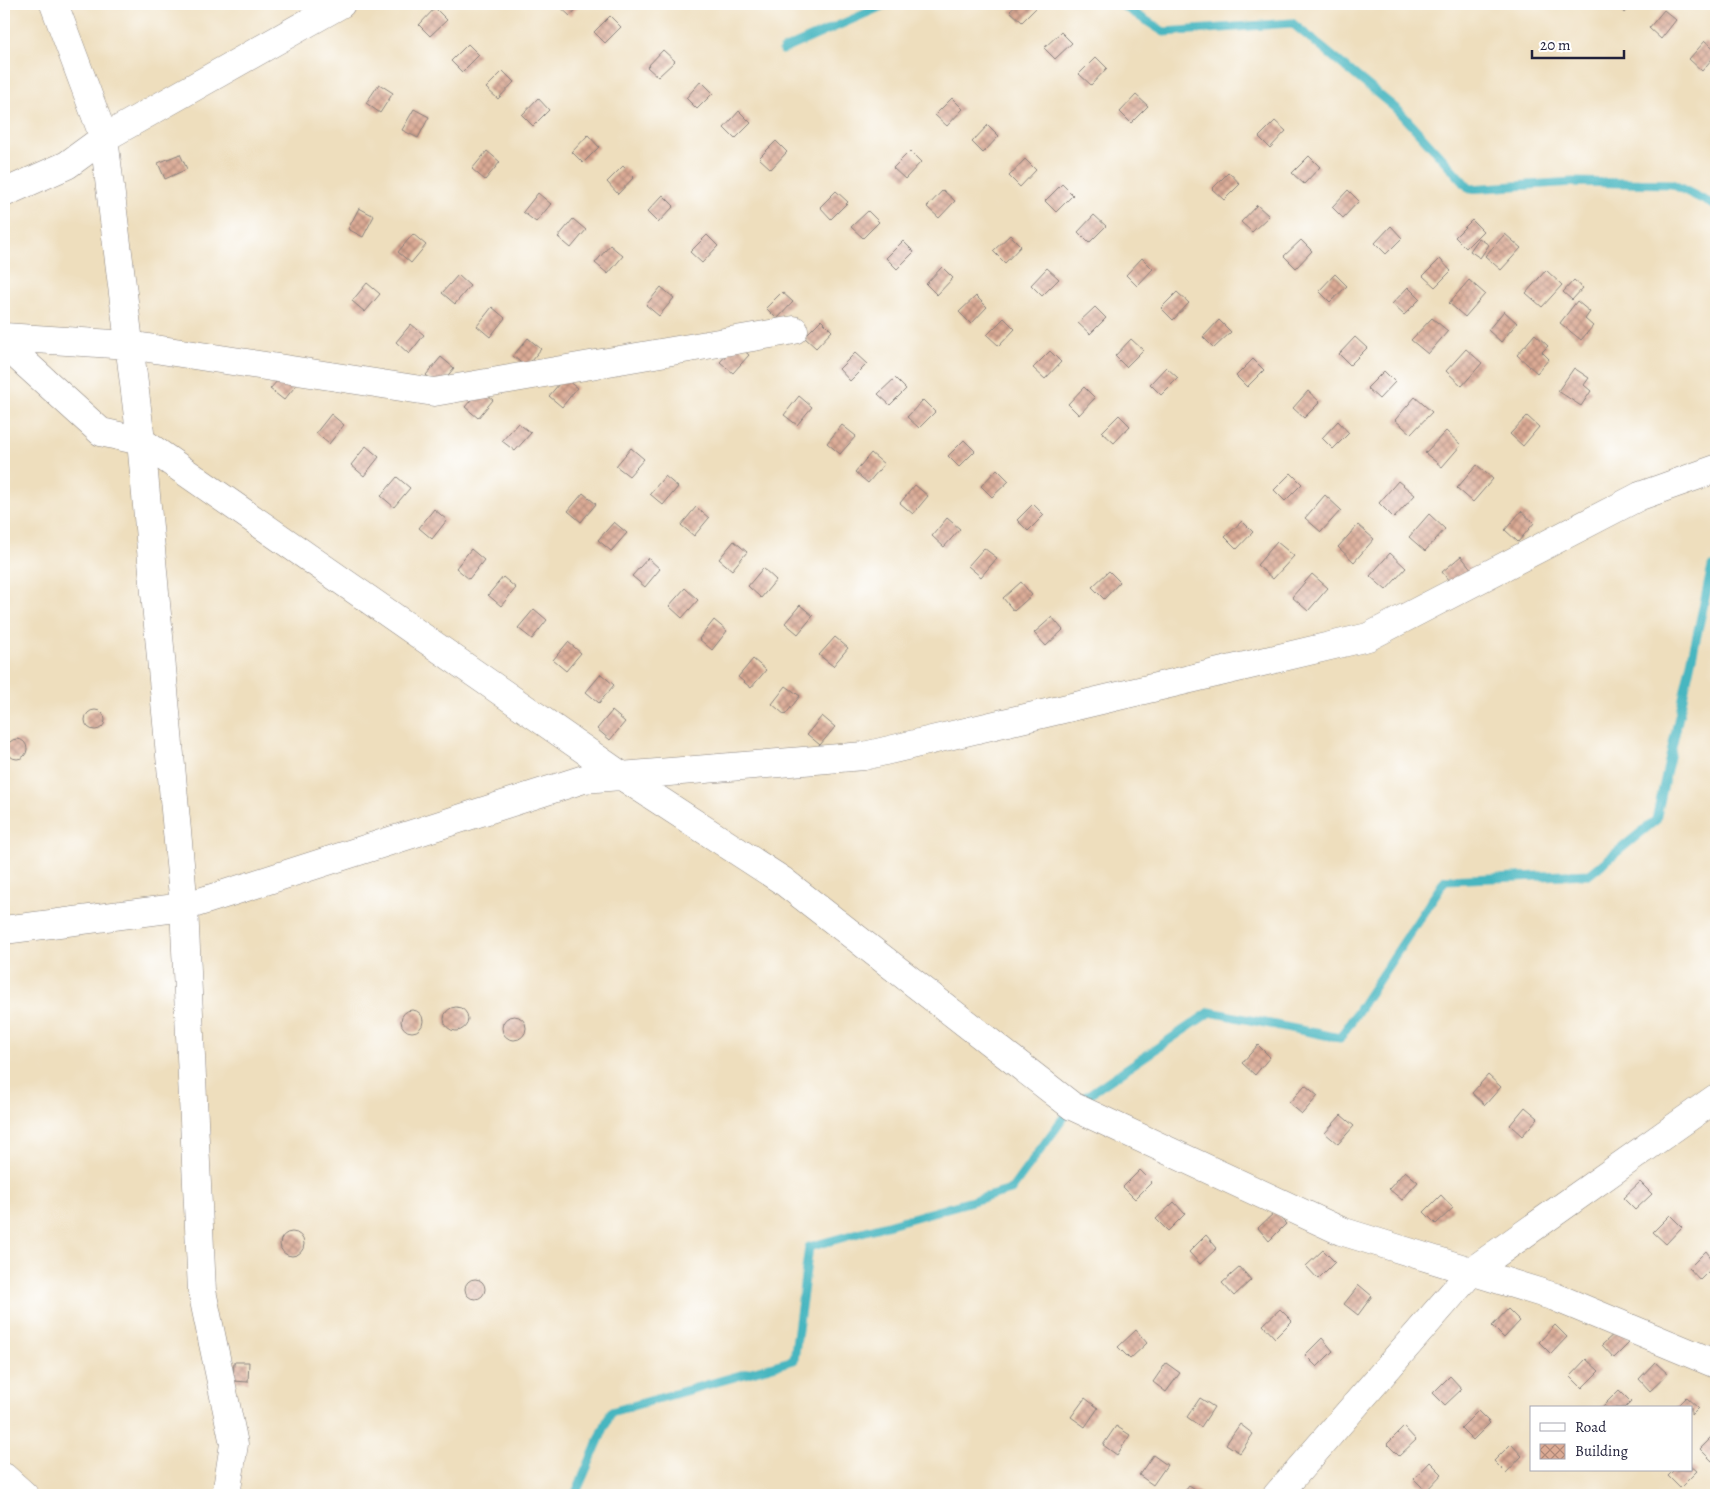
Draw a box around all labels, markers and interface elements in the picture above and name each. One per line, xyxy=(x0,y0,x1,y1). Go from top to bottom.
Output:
scale bar xyxy=(1532,28,1625,60)
text: 20 m xyxy=(1540,35,1571,55)
legend xyxy=(1530,1406,1692,1472)
text: Road xyxy=(1575,1417,1607,1437)
text: Building xyxy=(1575,1441,1628,1461)

